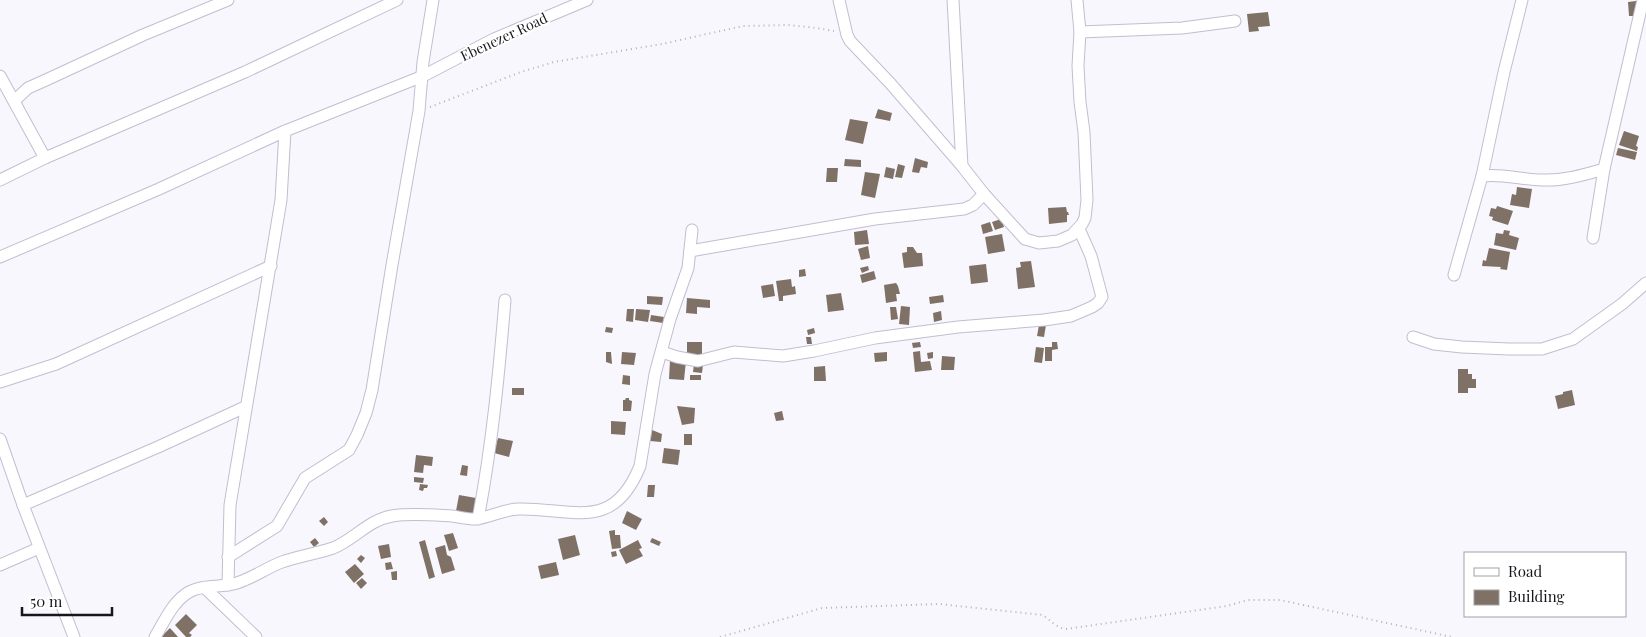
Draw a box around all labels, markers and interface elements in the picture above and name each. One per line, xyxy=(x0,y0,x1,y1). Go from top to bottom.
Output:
street label: Ebenezer Road xyxy=(457,8,550,65)
legend xyxy=(1464,552,1626,617)
text: Road xyxy=(1508,561,1542,581)
scale bar xyxy=(22,584,112,616)
text: Building xyxy=(1508,586,1565,606)
text: 50 m xyxy=(30,591,63,611)

